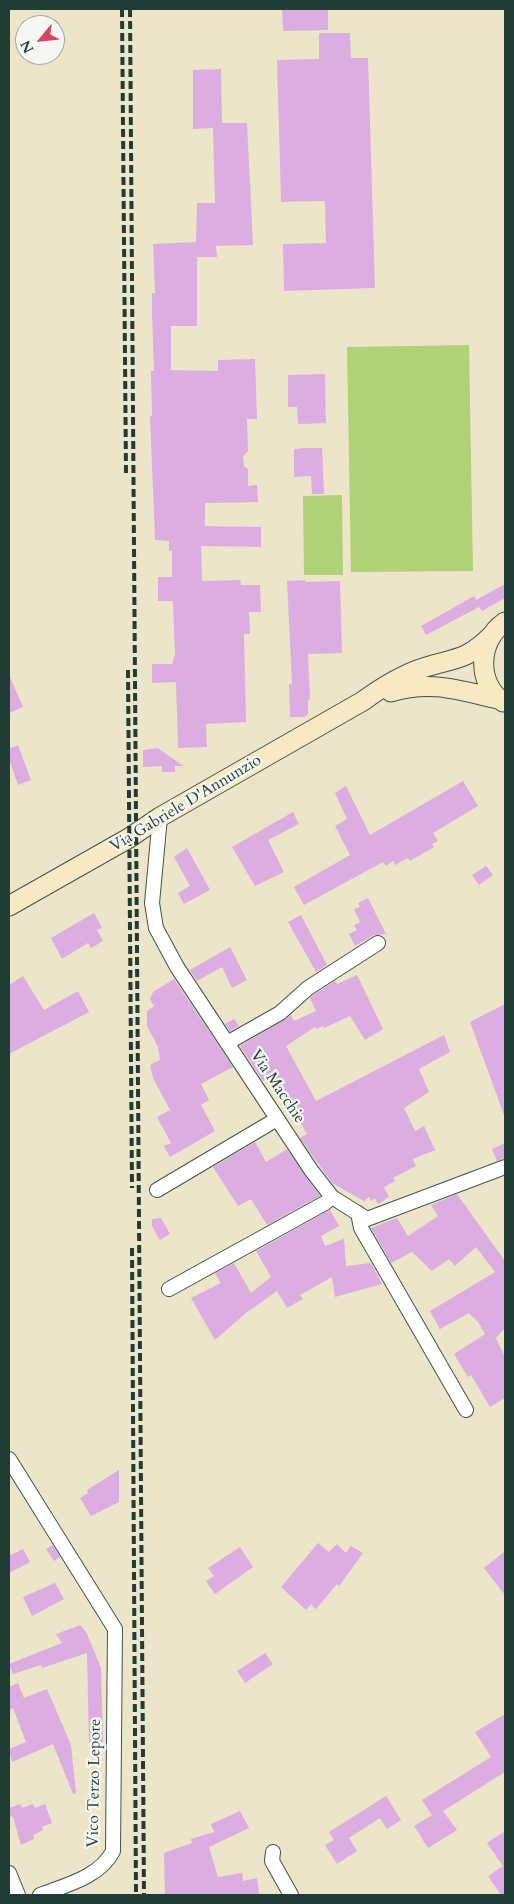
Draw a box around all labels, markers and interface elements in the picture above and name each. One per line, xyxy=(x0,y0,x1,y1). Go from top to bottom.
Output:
north arrow xyxy=(15,15,65,65)
text: N xyxy=(16,37,38,57)
street label: Via Gabriele D'Annunzio xyxy=(107,751,265,857)
street label: Via Macchie xyxy=(245,1047,309,1127)
street label: Vico Terzo Lepore xyxy=(84,1719,106,1847)

